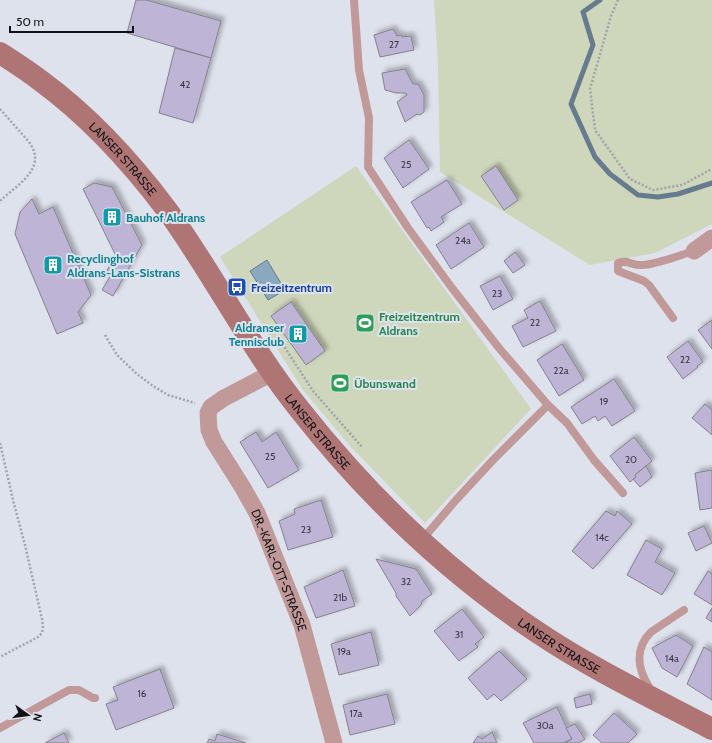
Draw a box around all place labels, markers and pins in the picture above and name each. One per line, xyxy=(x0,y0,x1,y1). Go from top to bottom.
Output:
building icon: Bauhof Aldrans xyxy=(101,206,123,228)
place label: Bauhof Aldrans xyxy=(126,210,205,225)
place label: Recyclinghof Aldrans-Lans-Sistrans xyxy=(67,251,180,280)
building icon: Recyclinghof Aldrans-Lans-Sistrans xyxy=(42,254,64,276)
bus stop icon: Freizeitzentrum xyxy=(226,276,248,298)
place label: Freizeitzentrum xyxy=(251,280,332,295)
place label: Freizeitzentrum Aldrans xyxy=(379,309,460,338)
sports icon: Freizeitzentrum Aldrans xyxy=(354,312,376,334)
place label: Aldranser Tennisclub xyxy=(229,320,284,349)
building icon: Aldranser Tennisclub xyxy=(287,323,309,345)
sports icon: Übunswand xyxy=(329,372,351,394)
place label: Übunswand xyxy=(354,376,416,391)

